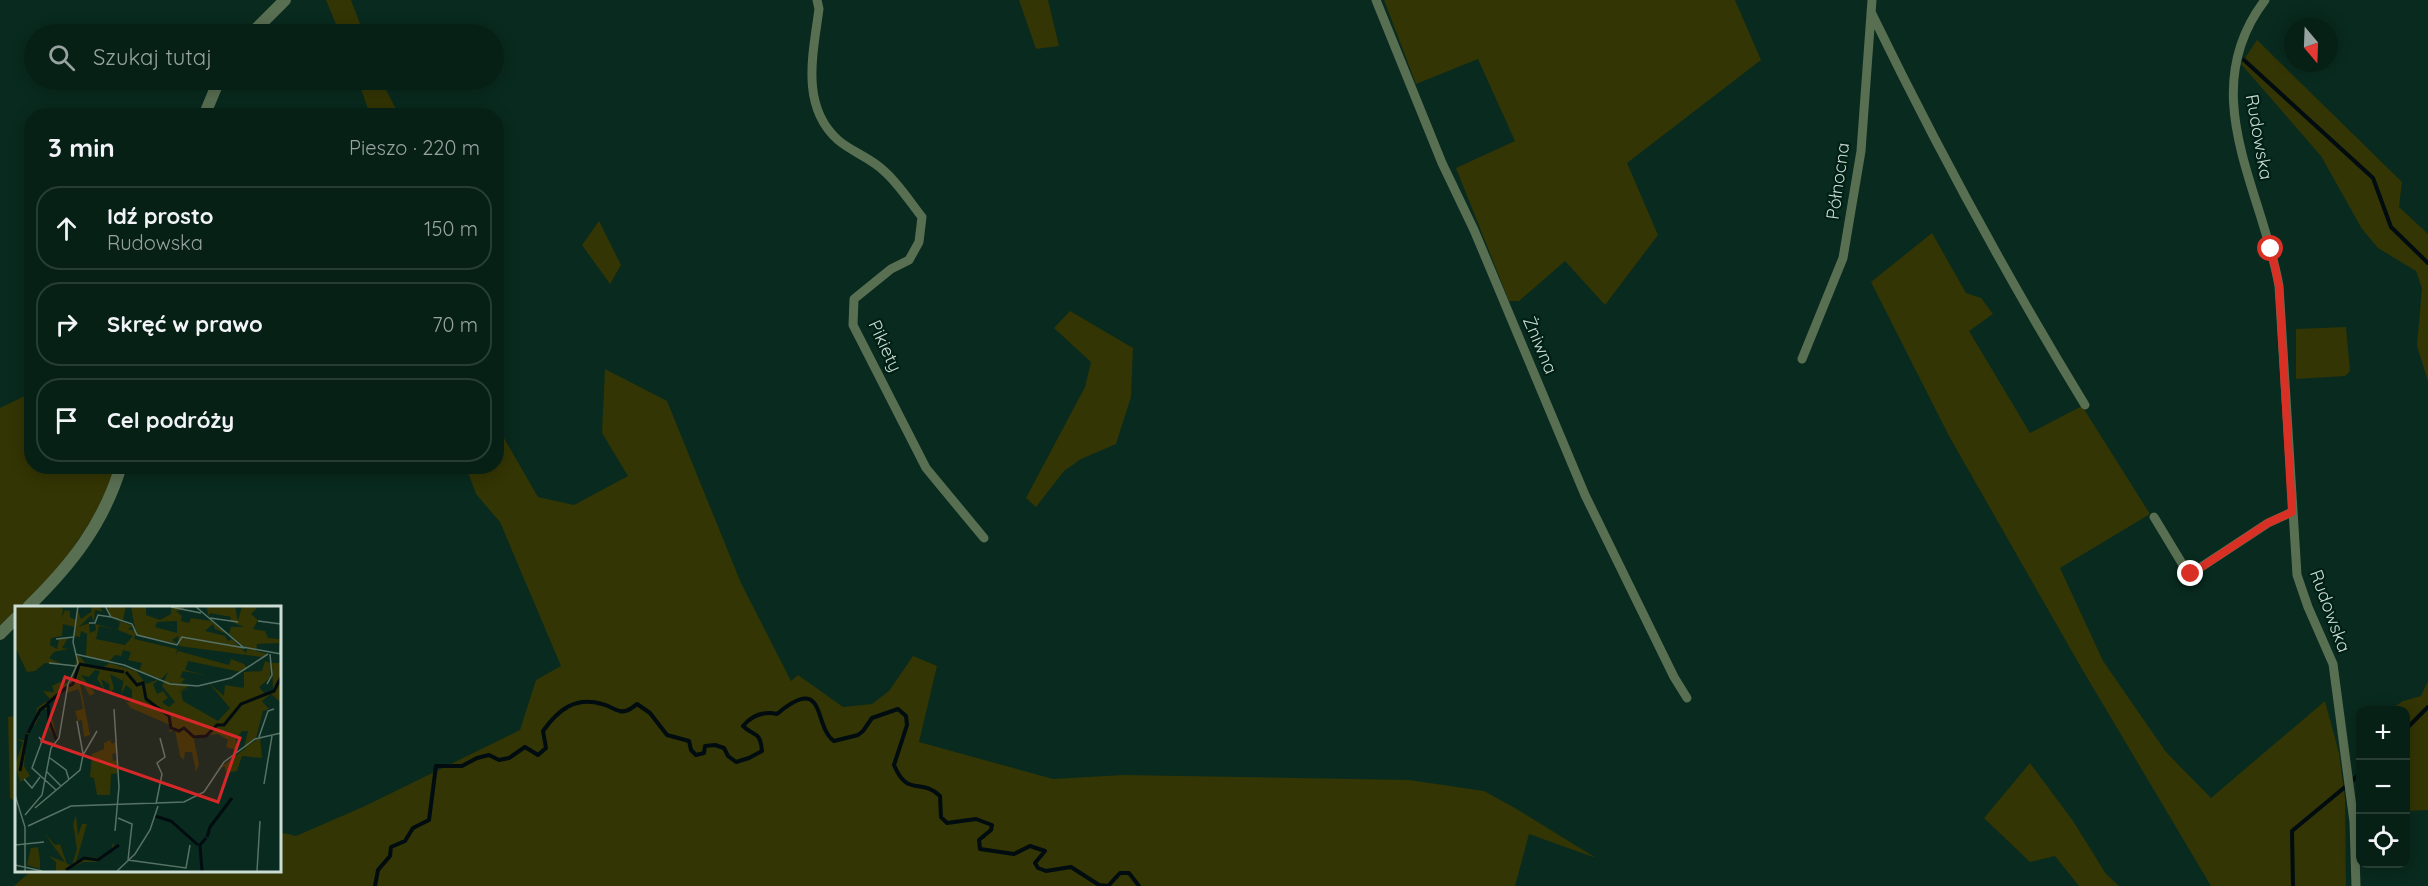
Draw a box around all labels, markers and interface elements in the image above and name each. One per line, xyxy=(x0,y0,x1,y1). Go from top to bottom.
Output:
north arrow xyxy=(2284,18,2338,72)
search box xyxy=(24,24,504,90)
icon: search xyxy=(45,41,78,74)
text: Szukaj tutaj xyxy=(93,43,212,71)
street label: Rudowska xyxy=(2241,92,2278,181)
text: 3 min xyxy=(48,131,115,164)
text: Pieszo · 220 m xyxy=(349,135,480,160)
street label: Północna xyxy=(1821,141,1854,221)
text: Idź prosto xyxy=(107,202,214,230)
icon: ahead xyxy=(50,212,83,245)
text: 150 m xyxy=(424,216,478,241)
text: Rudowska xyxy=(107,230,203,255)
route start xyxy=(2257,235,2283,261)
icon: right xyxy=(50,308,83,341)
text: Skręć w prawo xyxy=(107,310,263,338)
text: 70 m xyxy=(432,312,478,337)
street label: Żniwna xyxy=(1518,312,1563,377)
street label: Pikiety xyxy=(864,316,907,375)
icon: arrive xyxy=(50,404,83,437)
text: Cel podróży xyxy=(107,406,234,434)
route end xyxy=(2177,560,2203,586)
street label: Rudowska xyxy=(2305,566,2356,655)
inset map xyxy=(15,606,280,871)
map controls xyxy=(2356,706,2410,868)
button: + xyxy=(2356,706,2410,760)
button: − xyxy=(2356,760,2410,814)
button: locate xyxy=(2356,814,2410,868)

